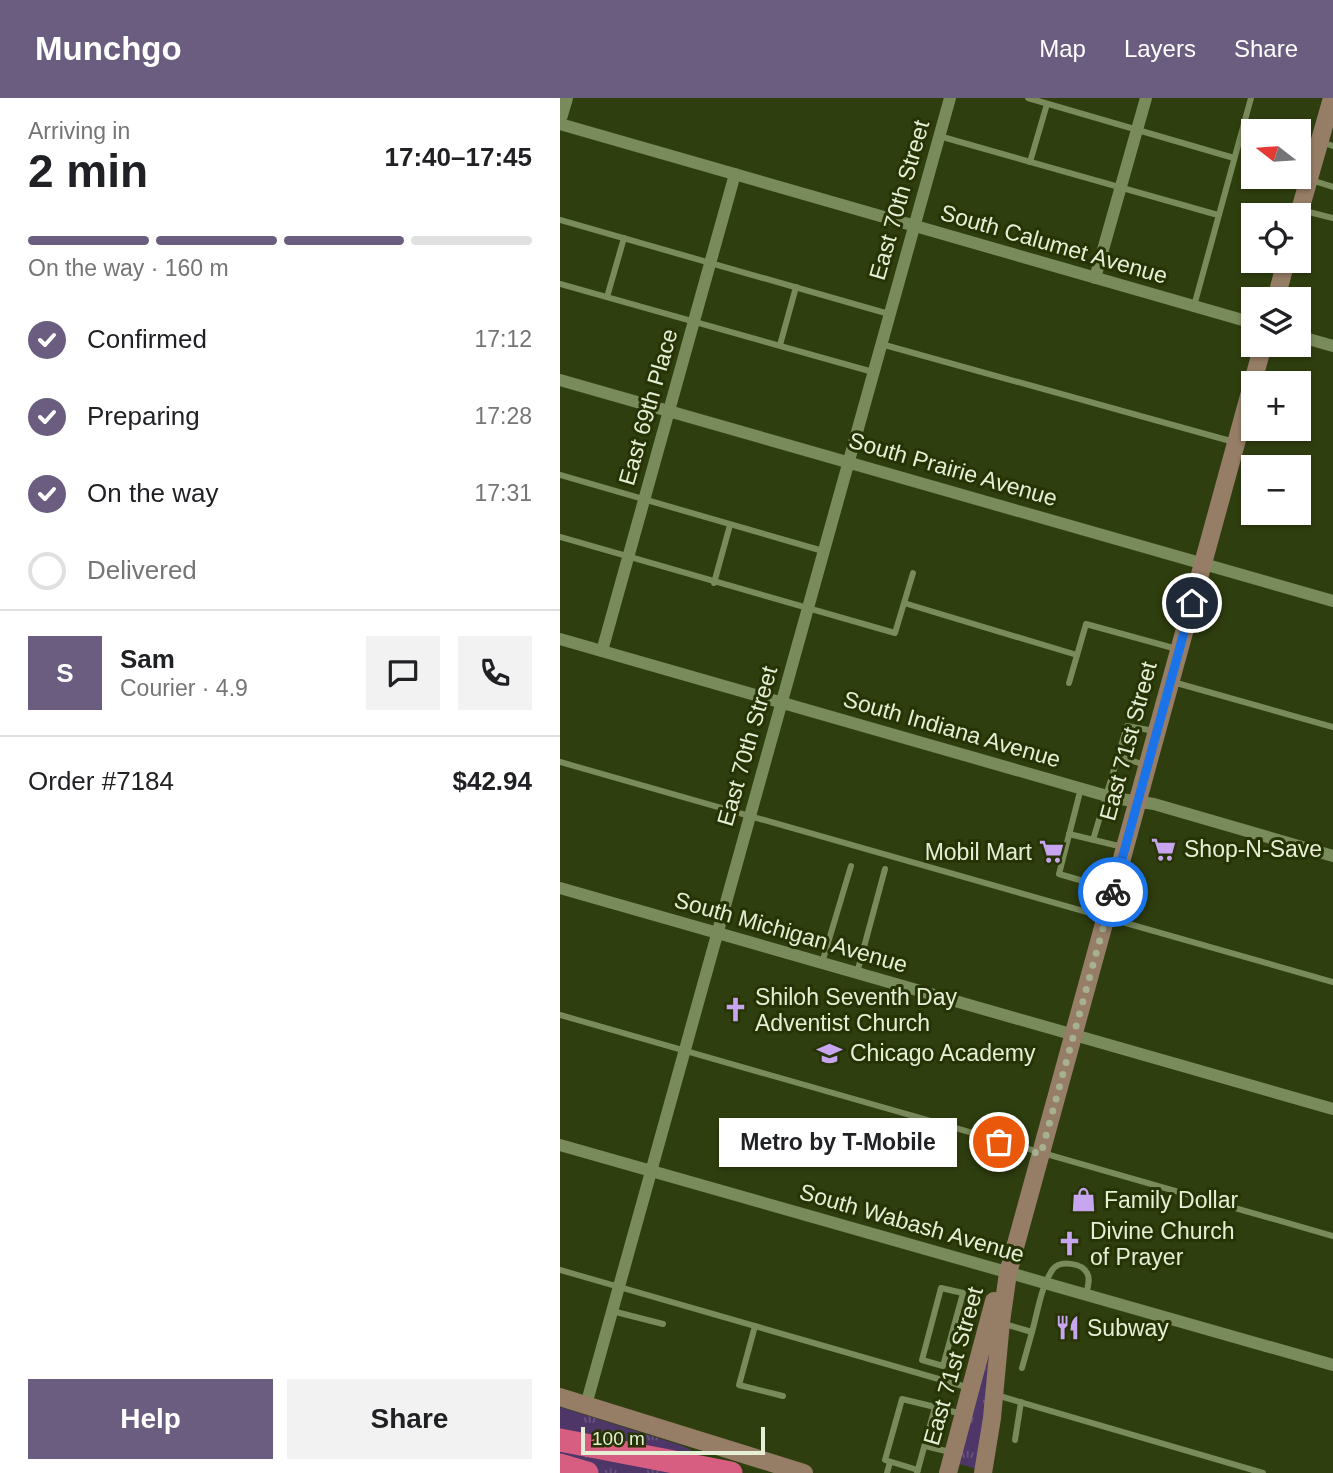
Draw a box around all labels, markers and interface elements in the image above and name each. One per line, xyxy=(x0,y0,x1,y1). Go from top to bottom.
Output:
text: Munchgo xyxy=(35,30,182,67)
text: Map xyxy=(1039,35,1086,62)
text: Layers xyxy=(1124,35,1196,62)
text: Share xyxy=(1234,35,1298,62)
street label: East 70th Street xyxy=(864,117,934,283)
text: Arriving in xyxy=(28,118,130,144)
north arrow xyxy=(1241,119,1311,189)
map controls xyxy=(1241,119,1311,525)
text: 17:40–17:45 xyxy=(385,142,532,172)
text: 2 min xyxy=(28,145,148,197)
street label: South Calumet Avenue xyxy=(938,199,1170,289)
button: locate xyxy=(1241,203,1311,273)
text: On the way · 160 m xyxy=(28,255,229,281)
button: layers xyxy=(1241,287,1311,357)
icon: check xyxy=(28,321,66,359)
text: Confirmed xyxy=(87,324,207,354)
text: 17:12 xyxy=(474,326,532,352)
street label: East 69th Place xyxy=(613,326,683,488)
button: + xyxy=(1241,371,1311,441)
icon: check xyxy=(28,398,66,436)
text: Preparing xyxy=(87,401,200,431)
text: 17:28 xyxy=(474,403,532,429)
street label: South Prairie Avenue xyxy=(846,427,1060,511)
button: − xyxy=(1241,455,1311,525)
icon: check xyxy=(28,475,66,513)
text: On the way xyxy=(87,478,219,508)
text: 17:31 xyxy=(474,480,532,506)
text: Delivered xyxy=(87,555,197,585)
pin xyxy=(1162,573,1222,633)
icon: home xyxy=(1173,584,1211,622)
button: chat xyxy=(366,636,440,710)
button: phone xyxy=(458,636,532,710)
text: Sam xyxy=(120,644,175,674)
text: S xyxy=(56,658,74,688)
street label: East 71st Street xyxy=(1094,658,1162,823)
street label: East 70th Street xyxy=(712,663,782,829)
text: Courier · 4.9 xyxy=(120,675,248,701)
street label: South Indiana Avenue xyxy=(840,686,1064,772)
text: Order #7184 xyxy=(28,766,174,796)
text: $42.94 xyxy=(452,766,532,796)
supermarket icon: Shop-N-Save xyxy=(1150,835,1178,863)
place label: Shop-N-Save xyxy=(1184,836,1322,862)
supermarket icon: Mobil Mart xyxy=(1038,838,1066,866)
place label: Mobil Mart xyxy=(925,839,1033,865)
courier xyxy=(1078,857,1148,927)
icon: bike xyxy=(1094,873,1132,911)
street label: South Michigan Avenue xyxy=(671,886,911,978)
place label: Shiloh Seventh Day Adventist Church xyxy=(755,984,958,1036)
church icon: Shiloh Seventh Day Adventist Church xyxy=(721,996,749,1024)
school or university icon: Chicago Academy xyxy=(816,1039,844,1067)
place label: Chicago Academy xyxy=(850,1040,1036,1066)
pin xyxy=(969,1112,1029,1172)
callout: Metro by T-Mobile xyxy=(719,1118,957,1166)
icon: bag xyxy=(980,1123,1018,1161)
text: Metro by T-Mobile xyxy=(740,1129,936,1155)
street label: South Wabash Avenue xyxy=(797,1178,1027,1268)
shop icon: Family Dollar xyxy=(1070,1186,1098,1214)
place label: Family Dollar xyxy=(1104,1187,1239,1213)
place label: Divine Church of Prayer xyxy=(1090,1218,1234,1270)
church icon: Divine Church of Prayer xyxy=(1056,1230,1084,1258)
street label: East 71st Street xyxy=(918,1283,988,1448)
restaurant icon: Subway xyxy=(1053,1314,1081,1342)
place label: Subway xyxy=(1087,1315,1169,1341)
button: Help xyxy=(28,1379,273,1459)
button: Share xyxy=(287,1379,532,1459)
scale bar xyxy=(581,1424,765,1456)
text: 100 m xyxy=(592,1428,645,1449)

